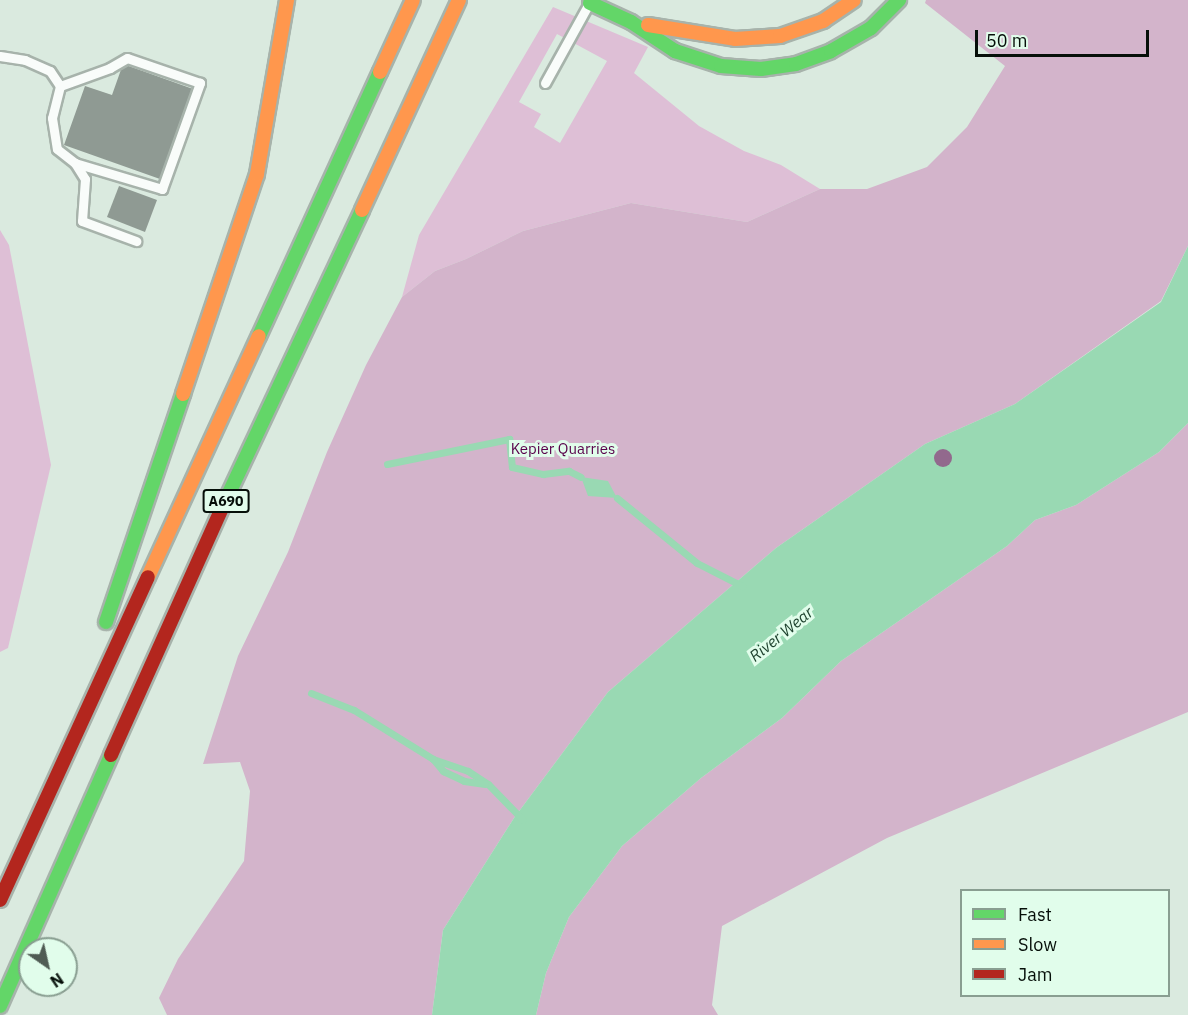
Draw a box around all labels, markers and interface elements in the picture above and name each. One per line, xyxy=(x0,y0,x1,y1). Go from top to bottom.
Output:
scale bar xyxy=(978,18,1152,56)
text: 50 m xyxy=(986,29,1028,52)
park label: Kepier Quarries xyxy=(511,440,615,458)
road number: A690 xyxy=(202,490,250,512)
water label: River Wear xyxy=(745,602,817,666)
legend xyxy=(960,889,1170,997)
text: Fast xyxy=(1018,903,1052,926)
text: Slow xyxy=(1018,933,1057,956)
north arrow xyxy=(18,937,78,997)
text: Jam xyxy=(1018,963,1053,986)
text: N xyxy=(47,969,67,992)

